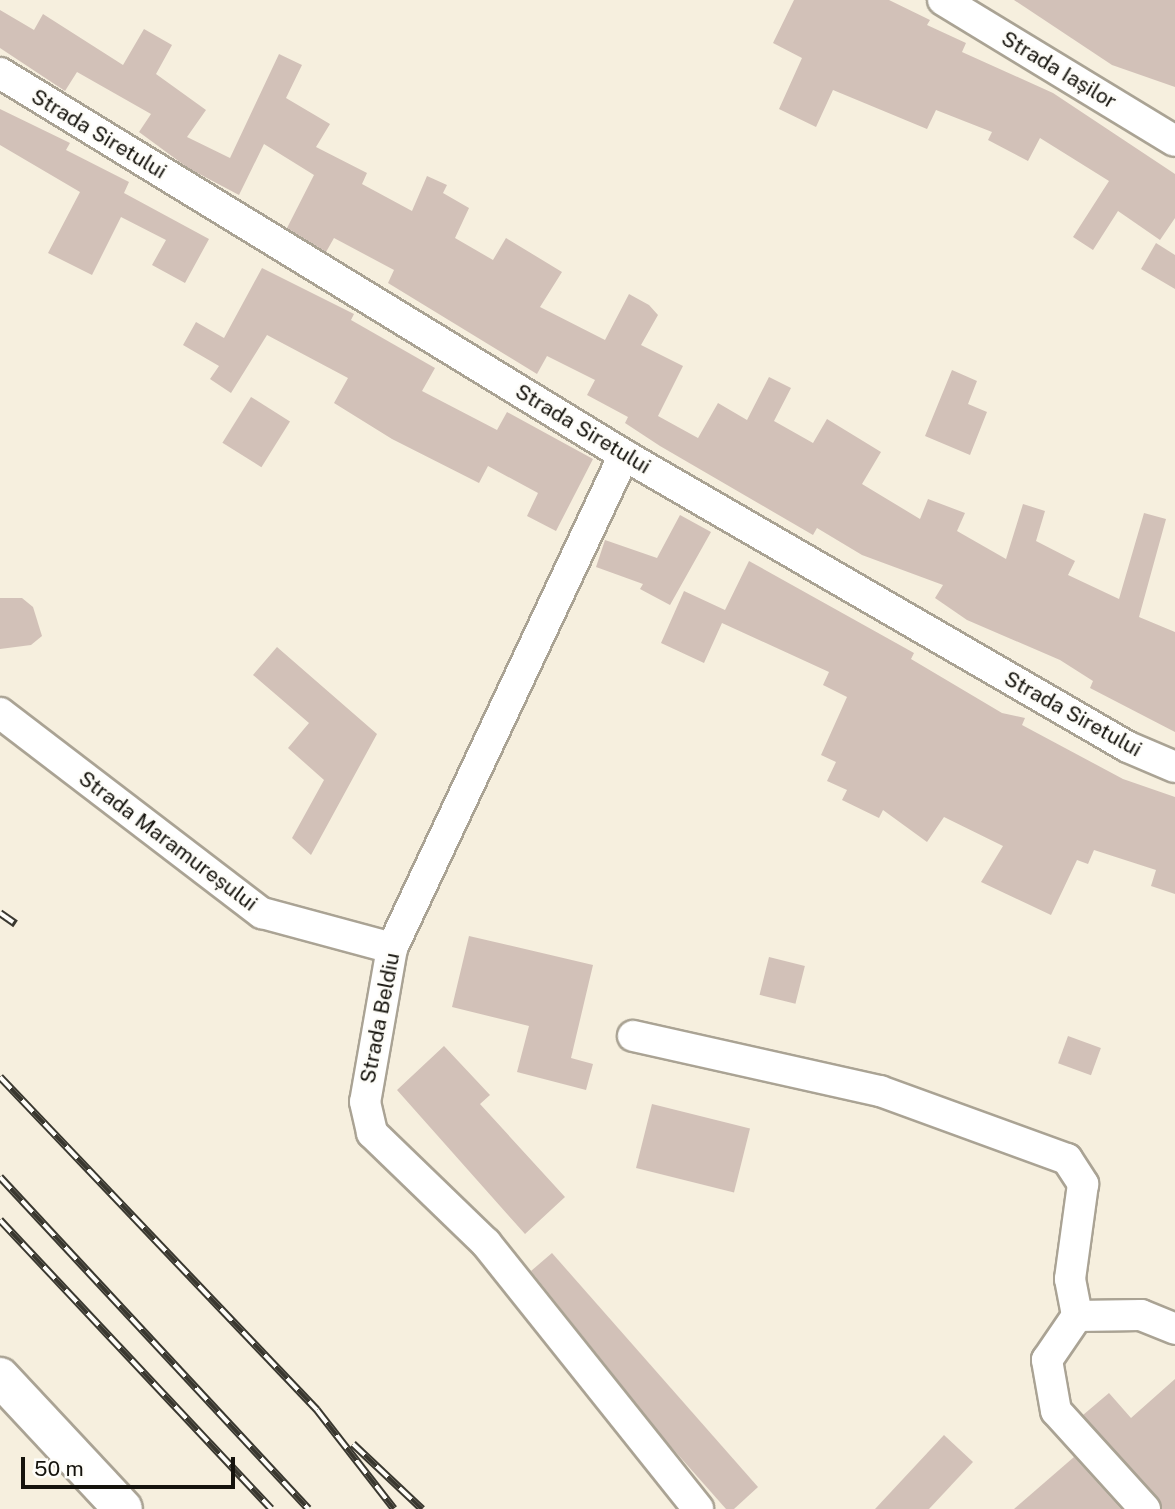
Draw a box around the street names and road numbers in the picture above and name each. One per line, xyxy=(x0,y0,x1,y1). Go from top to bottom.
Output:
street label: Strada Iașilor xyxy=(997,26,1121,114)
street label: Strada Siretului xyxy=(27,84,171,184)
street label: Strada Siretului xyxy=(511,379,655,479)
street label: Strada Siretului xyxy=(1000,666,1146,762)
street label: Strada Maramureșului xyxy=(74,766,262,916)
street label: Strada Beldiu xyxy=(355,951,405,1085)

